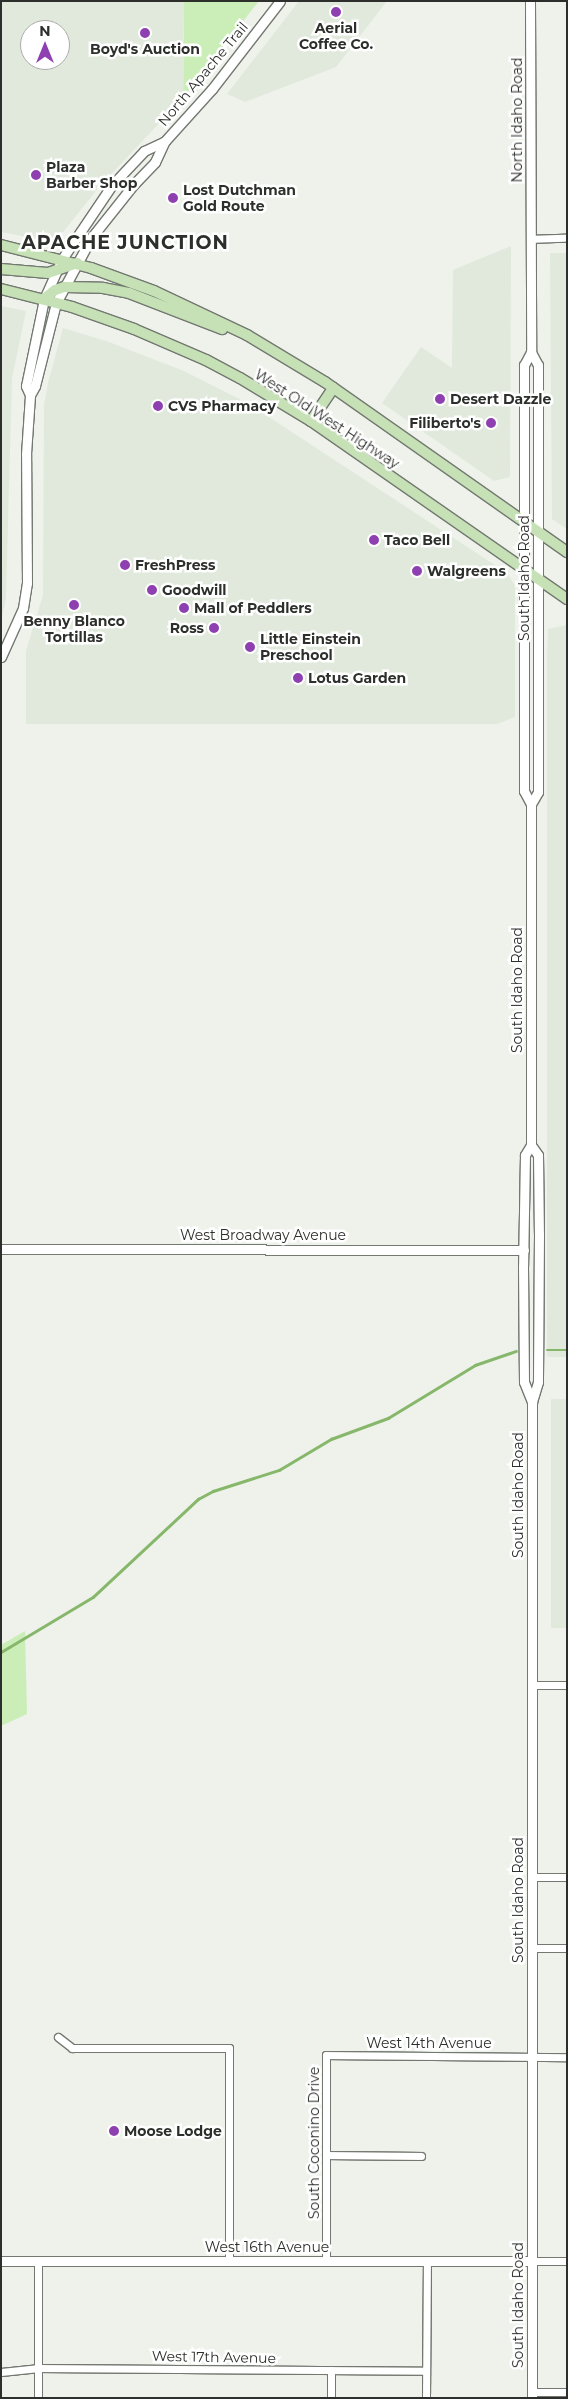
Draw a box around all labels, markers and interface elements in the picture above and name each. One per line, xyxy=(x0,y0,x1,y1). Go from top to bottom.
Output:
marker: Aerial Coffee Co. xyxy=(330,6,342,18)
street label: North Apache Trail xyxy=(155,19,251,129)
north arrow xyxy=(20,20,70,70)
place label: Aerial Coffee Co. xyxy=(299,20,373,52)
text: N xyxy=(39,22,51,40)
marker: Boyd's Auction xyxy=(139,27,151,39)
place label: Boyd's Auction xyxy=(90,41,200,57)
street label: North Idaho Road xyxy=(509,57,525,183)
place label: Plaza Barber Shop xyxy=(46,159,137,192)
marker: Plaza Barber Shop xyxy=(30,169,42,181)
place label: Lost Dutchman Gold Route xyxy=(183,182,296,214)
marker: Lost Dutchman Gold Route xyxy=(167,192,179,204)
district label: APACHE JUNCTION xyxy=(19,232,231,254)
street label: West Old West Highway xyxy=(251,366,403,472)
place label: Desert Dazzle xyxy=(450,391,551,407)
marker: Desert Dazzle xyxy=(434,393,446,405)
place label: CVS Pharmacy xyxy=(168,398,276,414)
marker: CVS Pharmacy xyxy=(152,400,164,412)
place label: Filiberto's xyxy=(409,415,481,431)
marker: Filiberto's xyxy=(485,417,497,429)
street label: South Idaho Road xyxy=(516,515,532,641)
place label: Taco Bell xyxy=(384,532,450,548)
marker: Taco Bell xyxy=(368,534,380,546)
place label: FreshPress xyxy=(135,557,215,573)
marker: FreshPress xyxy=(119,559,131,571)
place label: Walgreens xyxy=(427,563,506,579)
marker: Walgreens xyxy=(411,565,423,577)
place label: Goodwill xyxy=(162,582,227,598)
marker: Goodwill xyxy=(146,584,158,596)
marker: Benny Blanco Tortillas xyxy=(68,599,80,611)
place label: Mall of Peddlers xyxy=(194,600,312,616)
marker: Mall of Peddlers xyxy=(178,602,190,614)
place label: Benny Blanco Tortillas xyxy=(23,613,125,646)
place label: Ross xyxy=(170,620,204,636)
marker: Ross xyxy=(208,622,220,634)
place label: Little Einstein Preschool xyxy=(260,631,361,664)
marker: Little Einstein Preschool xyxy=(244,641,256,653)
place label: Lotus Garden xyxy=(308,670,406,686)
marker: Lotus Garden xyxy=(292,672,304,684)
street label: South Idaho Road xyxy=(509,927,525,1053)
street label: West Broadway Avenue xyxy=(180,1227,346,1243)
street label: South Idaho Road xyxy=(510,1432,526,1558)
street label: South Idaho Road xyxy=(510,1837,526,1963)
street label: West 14th Avenue xyxy=(366,2035,492,2051)
street label: South Coconino Drive xyxy=(306,2067,322,2219)
place label: Moose Lodge xyxy=(124,2123,222,2139)
marker: Moose Lodge xyxy=(108,2125,120,2137)
street label: West 16th Avenue xyxy=(205,2239,329,2255)
street label: South Idaho Road xyxy=(510,2242,526,2368)
street label: West 17th Avenue xyxy=(152,2348,276,2366)

